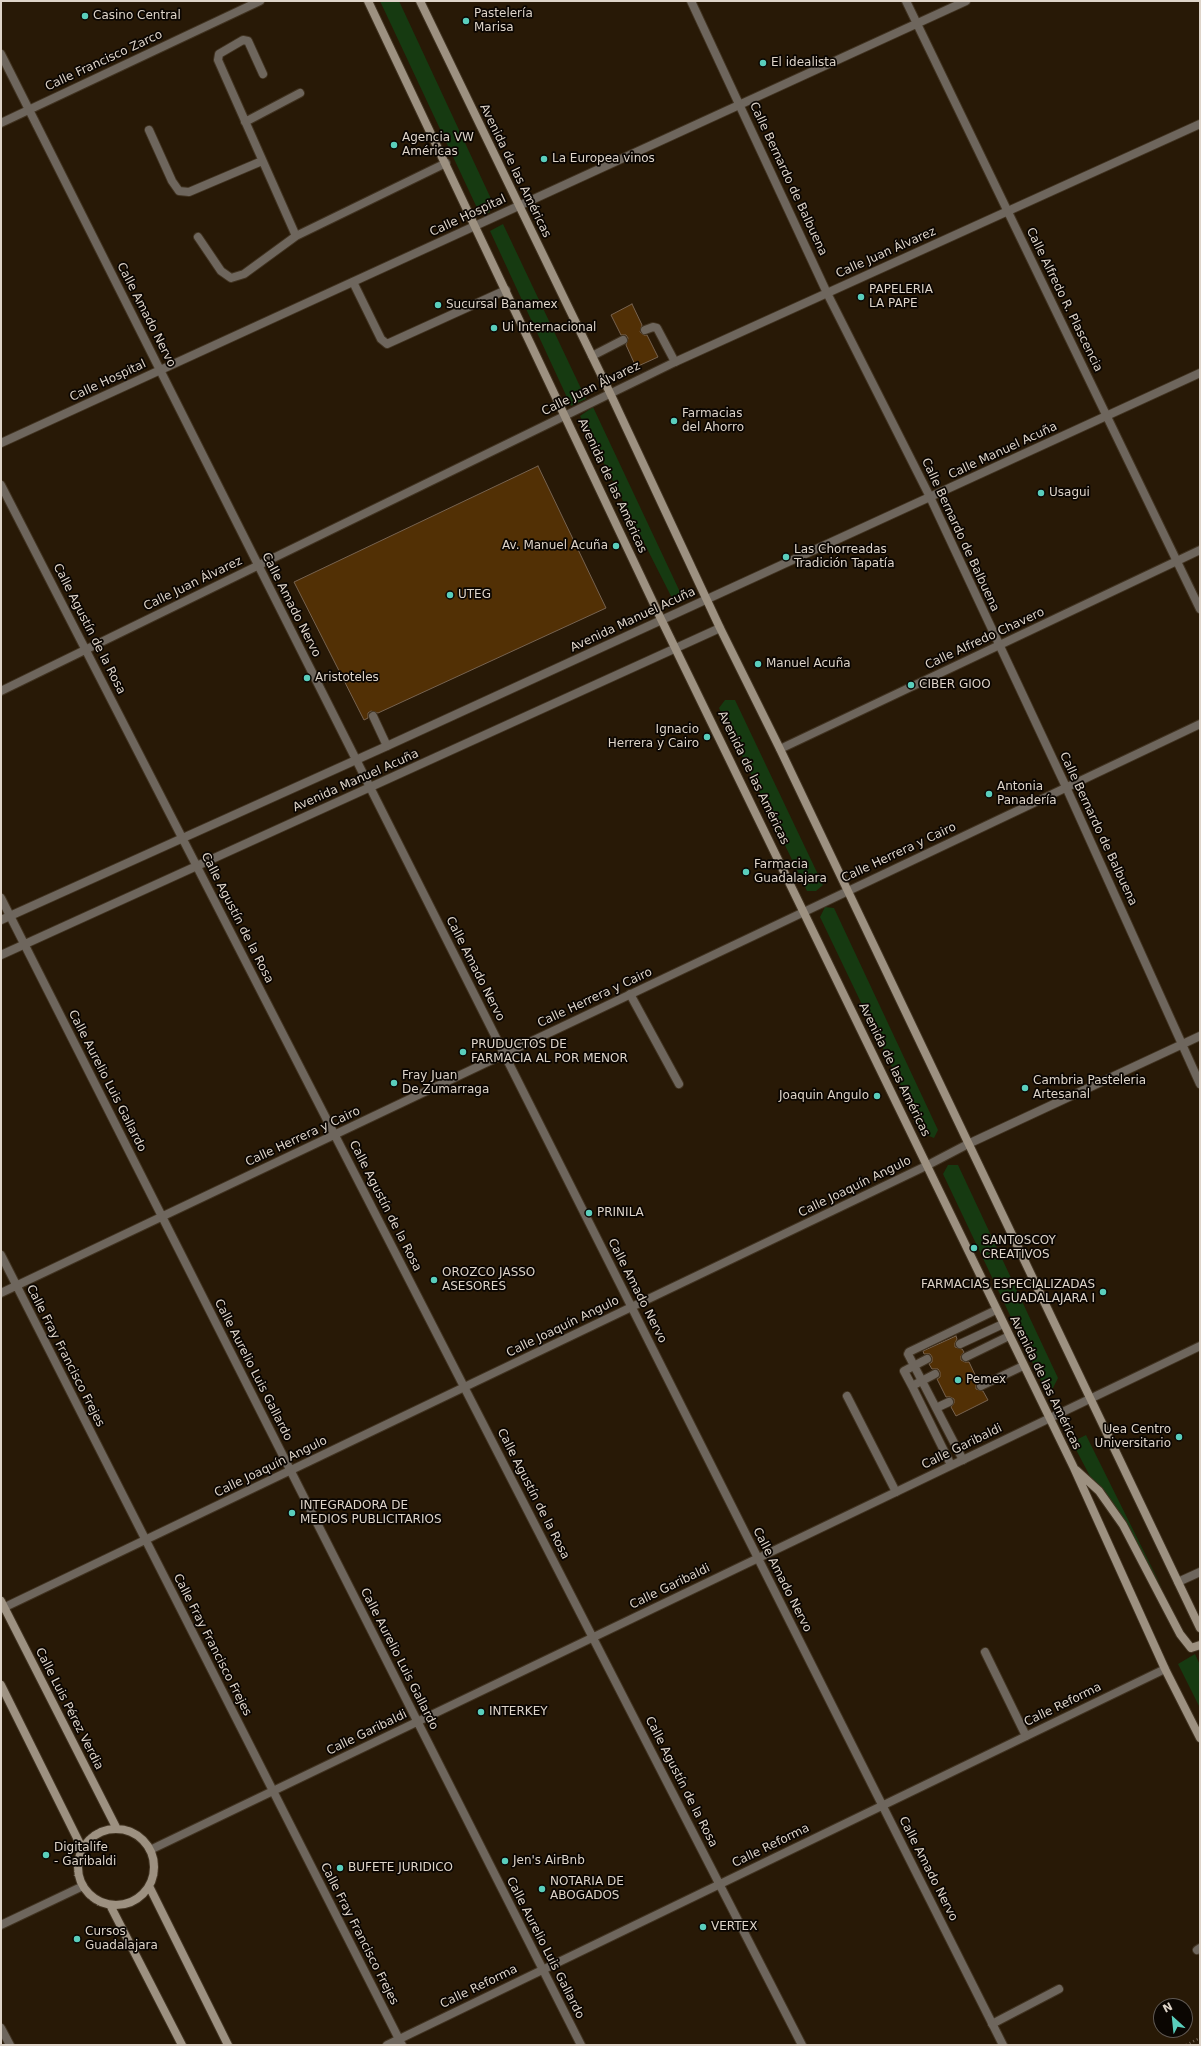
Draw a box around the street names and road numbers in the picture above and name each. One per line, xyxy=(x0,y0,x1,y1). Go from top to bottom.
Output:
street label: Calle Francisco Zarco xyxy=(43,28,165,94)
street label: Calle Bernardo de Balbuena xyxy=(746,100,830,258)
street label: Avenida de las Américas xyxy=(476,102,554,240)
street label: Calle Hospital xyxy=(428,192,508,240)
street label: Calle Juan Álvarez xyxy=(834,224,938,282)
street label: Calle Alfredo R. Plascencia xyxy=(1023,225,1105,375)
street label: Calle Amado Nervo xyxy=(113,260,179,370)
street label: Calle Hospital xyxy=(68,357,148,405)
street label: Calle Juan Álvarez xyxy=(539,359,643,419)
street label: Avenida de las Américas xyxy=(574,416,650,556)
street label: Calle Manuel Acuña xyxy=(946,419,1060,483)
street label: Calle Bernardo de Balbuena xyxy=(918,456,1002,614)
street label: Calle Amado Nervo xyxy=(258,550,324,660)
street label: Calle Juan Álvarez xyxy=(141,554,245,614)
street label: Calle Agustín de la Rosa xyxy=(50,561,128,697)
street label: Avenida Manuel Acuña xyxy=(568,585,698,655)
street label: Calle Alfredo Chavero xyxy=(923,605,1047,673)
street label: Avenida de las Américas xyxy=(714,709,792,847)
street label: Avenida Manuel Acuña xyxy=(291,747,421,815)
street label: Calle Bernardo de Balbuena xyxy=(1056,750,1140,908)
street label: Calle Herrera y Cairo xyxy=(839,820,959,886)
street label: Calle Agustín de la Rosa xyxy=(198,850,276,986)
street label: Calle Amado Nervo xyxy=(442,914,508,1024)
street label: Calle Herrera y Cairo xyxy=(535,965,655,1031)
street label: Avenida de las Américas xyxy=(855,1001,933,1139)
street label: Calle Aurelio Luis Gallardo xyxy=(65,1008,149,1154)
street label: Calle Herrera y Cairo xyxy=(243,1104,363,1170)
street label: Calle Agustín de la Rosa xyxy=(346,1138,424,1274)
street label: Calle Joaquín Angulo xyxy=(796,1153,914,1221)
street label: Calle Amado Nervo xyxy=(604,1236,670,1346)
street label: Calle Fray Francisco Frejes xyxy=(23,1282,107,1430)
street label: Calle Joaquín Angulo xyxy=(504,1293,622,1361)
street label: Calle Aurelio Luis Gallardo xyxy=(211,1297,295,1443)
street label: Avenida de las Américas xyxy=(1006,1314,1084,1452)
street label: Calle Garibaldi xyxy=(919,1421,1005,1473)
street label: Calle Agustín de la Rosa xyxy=(494,1426,572,1562)
street label: Calle Joaquín Angulo xyxy=(212,1433,330,1501)
street label: Calle Amado Nervo xyxy=(749,1525,815,1635)
street label: Calle Garibaldi xyxy=(627,1561,713,1613)
street label: Calle Fray Francisco Frejes xyxy=(170,1571,254,1719)
street label: Calle Aurelio Luis Gallardo xyxy=(357,1586,441,1732)
street label: Calle Luis Pérez Verdia xyxy=(32,1646,106,1772)
street label: Calle Reforma xyxy=(1022,1680,1104,1730)
street label: Calle Garibaldi xyxy=(324,1707,410,1759)
street label: Calle Agustín de la Rosa xyxy=(642,1714,720,1850)
street label: Calle Amado Nervo xyxy=(895,1814,961,1924)
street label: Calle Reforma xyxy=(730,1821,812,1871)
street label: Calle Fray Francisco Frejes xyxy=(317,1860,401,2008)
street label: Calle Aurelio Luis Gallardo xyxy=(503,1875,587,2021)
street label: Calle Reforma xyxy=(438,1962,520,2012)

